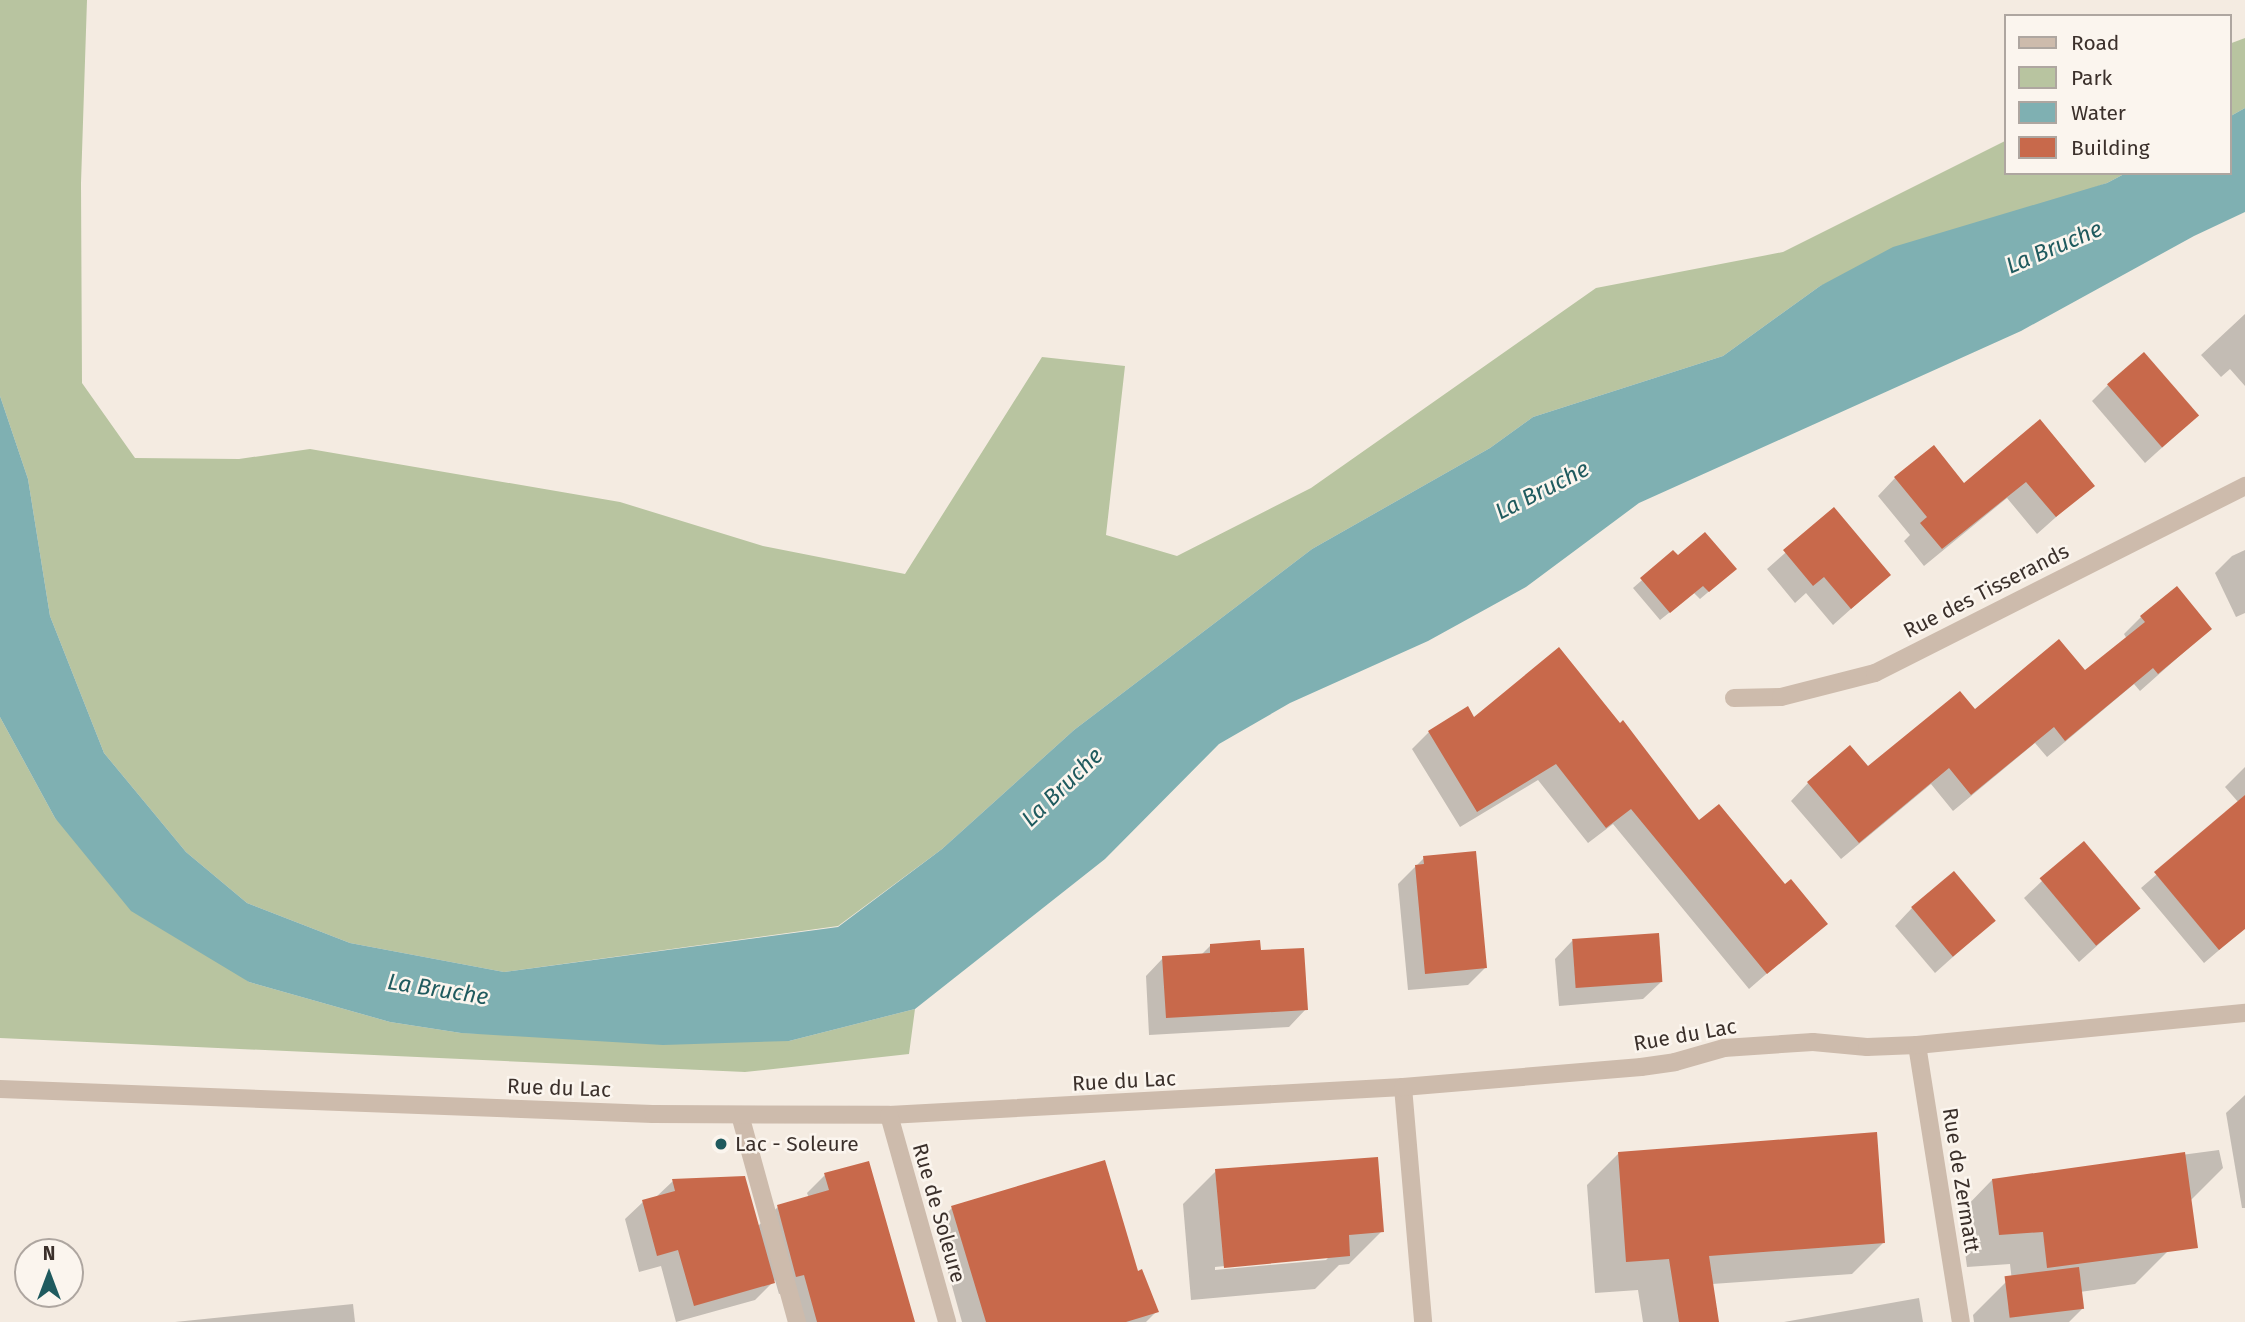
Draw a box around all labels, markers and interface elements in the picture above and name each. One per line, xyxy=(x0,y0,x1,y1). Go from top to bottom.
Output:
legend xyxy=(2004,14,2231,175)
text: Road xyxy=(2071,30,2119,56)
text: Park xyxy=(2071,65,2112,91)
text: Water xyxy=(2071,100,2126,126)
text: Building xyxy=(2071,135,2150,161)
water label: La Bruche xyxy=(2002,214,2106,280)
water label: La Bruche xyxy=(1490,455,1594,525)
street label: Rue des Tisserands xyxy=(1899,538,2073,644)
water label: La Bruche xyxy=(1016,742,1108,832)
water label: La Bruche xyxy=(386,967,490,1011)
street label: Rue du Lac xyxy=(1632,1014,1738,1056)
street label: Rue du Lac xyxy=(1071,1066,1177,1096)
street label: Rue du Lac xyxy=(507,1074,611,1102)
street label: Rue de Zermatt xyxy=(1937,1106,1985,1254)
place label: Lac - Soleure xyxy=(735,1131,859,1157)
marker: Lac - Soleure xyxy=(713,1136,729,1152)
street label: Rue de Soleure xyxy=(907,1140,971,1286)
north arrow xyxy=(14,1238,84,1308)
text: N xyxy=(43,1242,55,1265)

